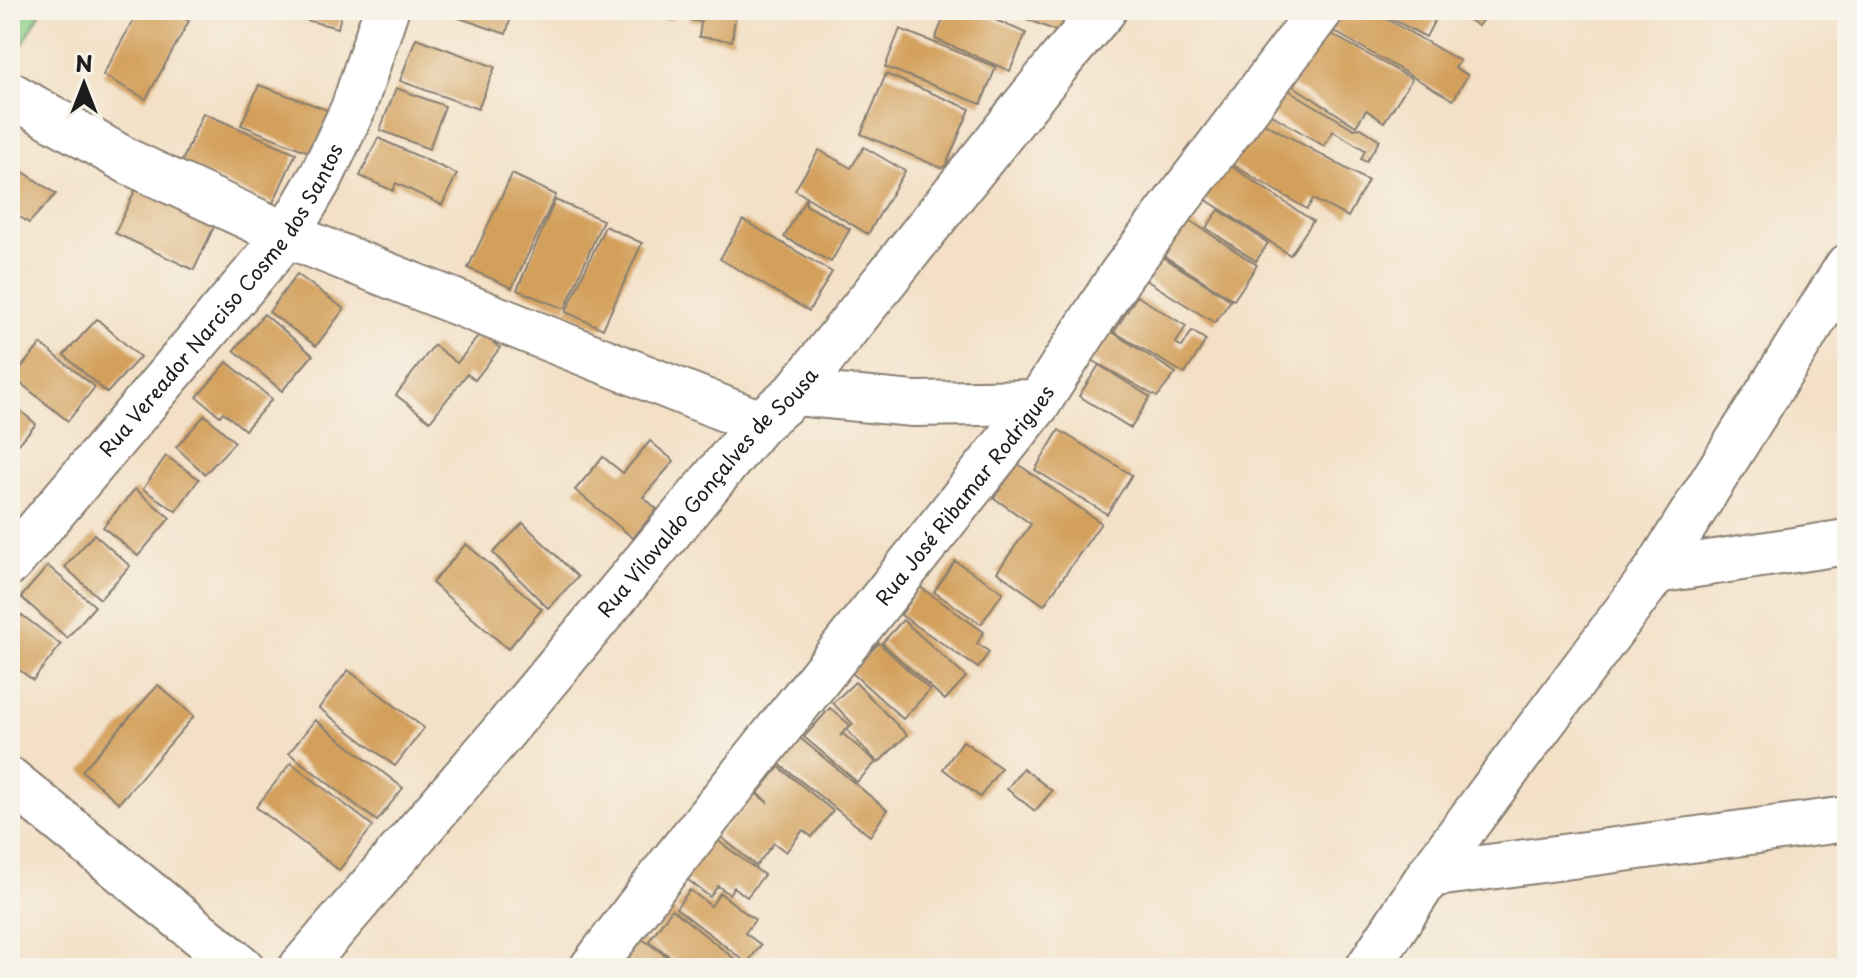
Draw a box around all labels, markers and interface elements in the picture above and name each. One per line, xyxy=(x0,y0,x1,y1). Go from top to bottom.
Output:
north arrow xyxy=(44,44,124,124)
text: N xyxy=(75,46,93,79)
street label: Rua Vereador Narciso Cosme dos Santos xyxy=(91,138,350,463)
street label: Rua Vilovaldo Gonçalves de Sousa xyxy=(590,361,825,623)
street label: Rua José Ribamar Rodrigues xyxy=(868,379,1061,612)

